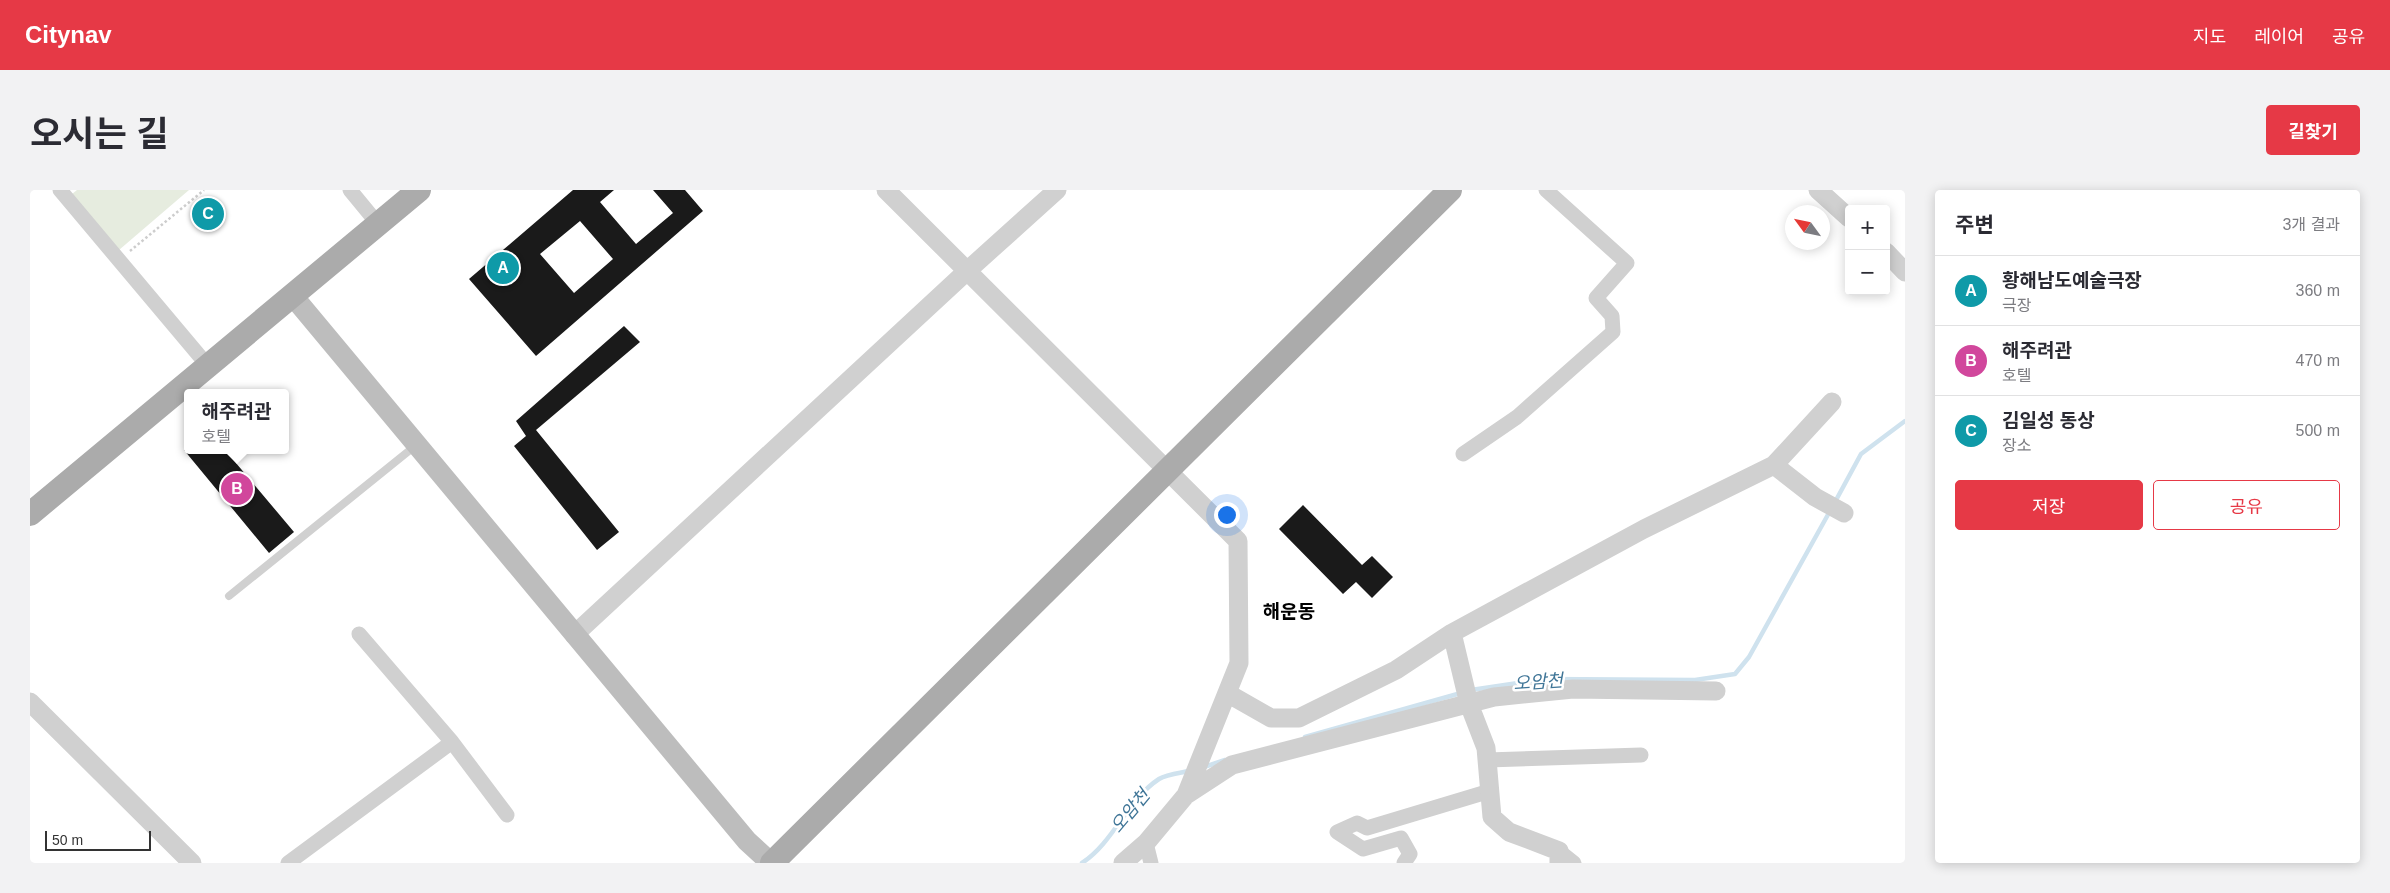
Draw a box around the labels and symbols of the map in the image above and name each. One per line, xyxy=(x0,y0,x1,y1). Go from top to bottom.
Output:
pin: C xyxy=(192,195,224,233)
north arrow xyxy=(1785,205,1830,250)
pin: A xyxy=(487,249,519,287)
pin: B xyxy=(221,470,253,508)
your location xyxy=(1214,502,1240,528)
district label: 해운동 xyxy=(1263,601,1315,622)
water label: 오암천 xyxy=(1513,670,1566,694)
water label: 오암천 xyxy=(1106,784,1155,836)
scale bar xyxy=(45,828,151,851)

